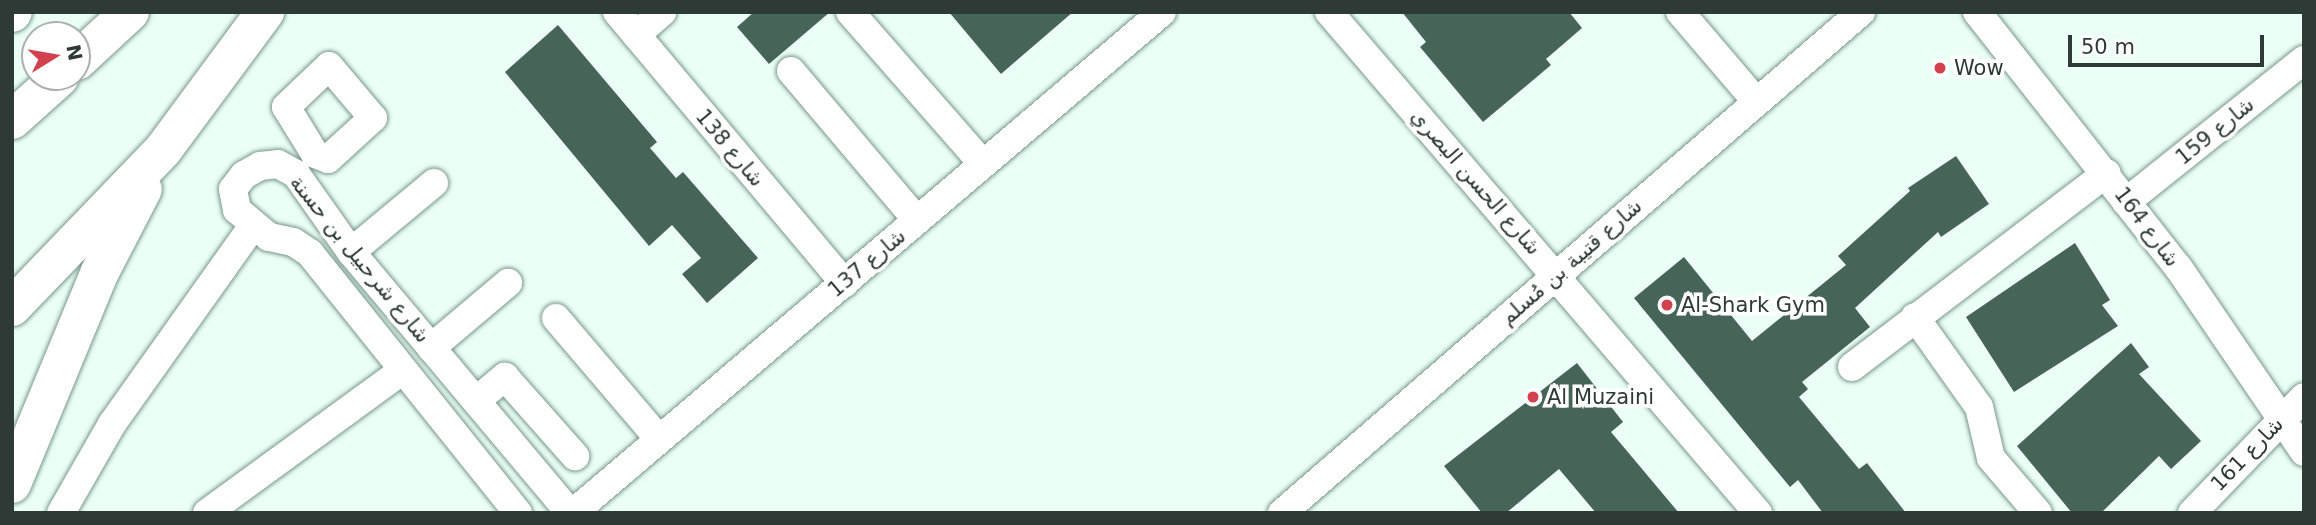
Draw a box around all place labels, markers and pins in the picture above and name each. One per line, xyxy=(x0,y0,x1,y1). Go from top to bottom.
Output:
place label: Wow xyxy=(1954,55,2004,81)
marker: Wow xyxy=(1932,60,1948,76)
place label: Al-Shark Gym xyxy=(1681,292,1825,318)
marker: Al-Shark Gym xyxy=(1659,297,1675,313)
place label: Al Muzaini xyxy=(1547,384,1654,410)
marker: Al Muzaini xyxy=(1525,389,1541,405)

